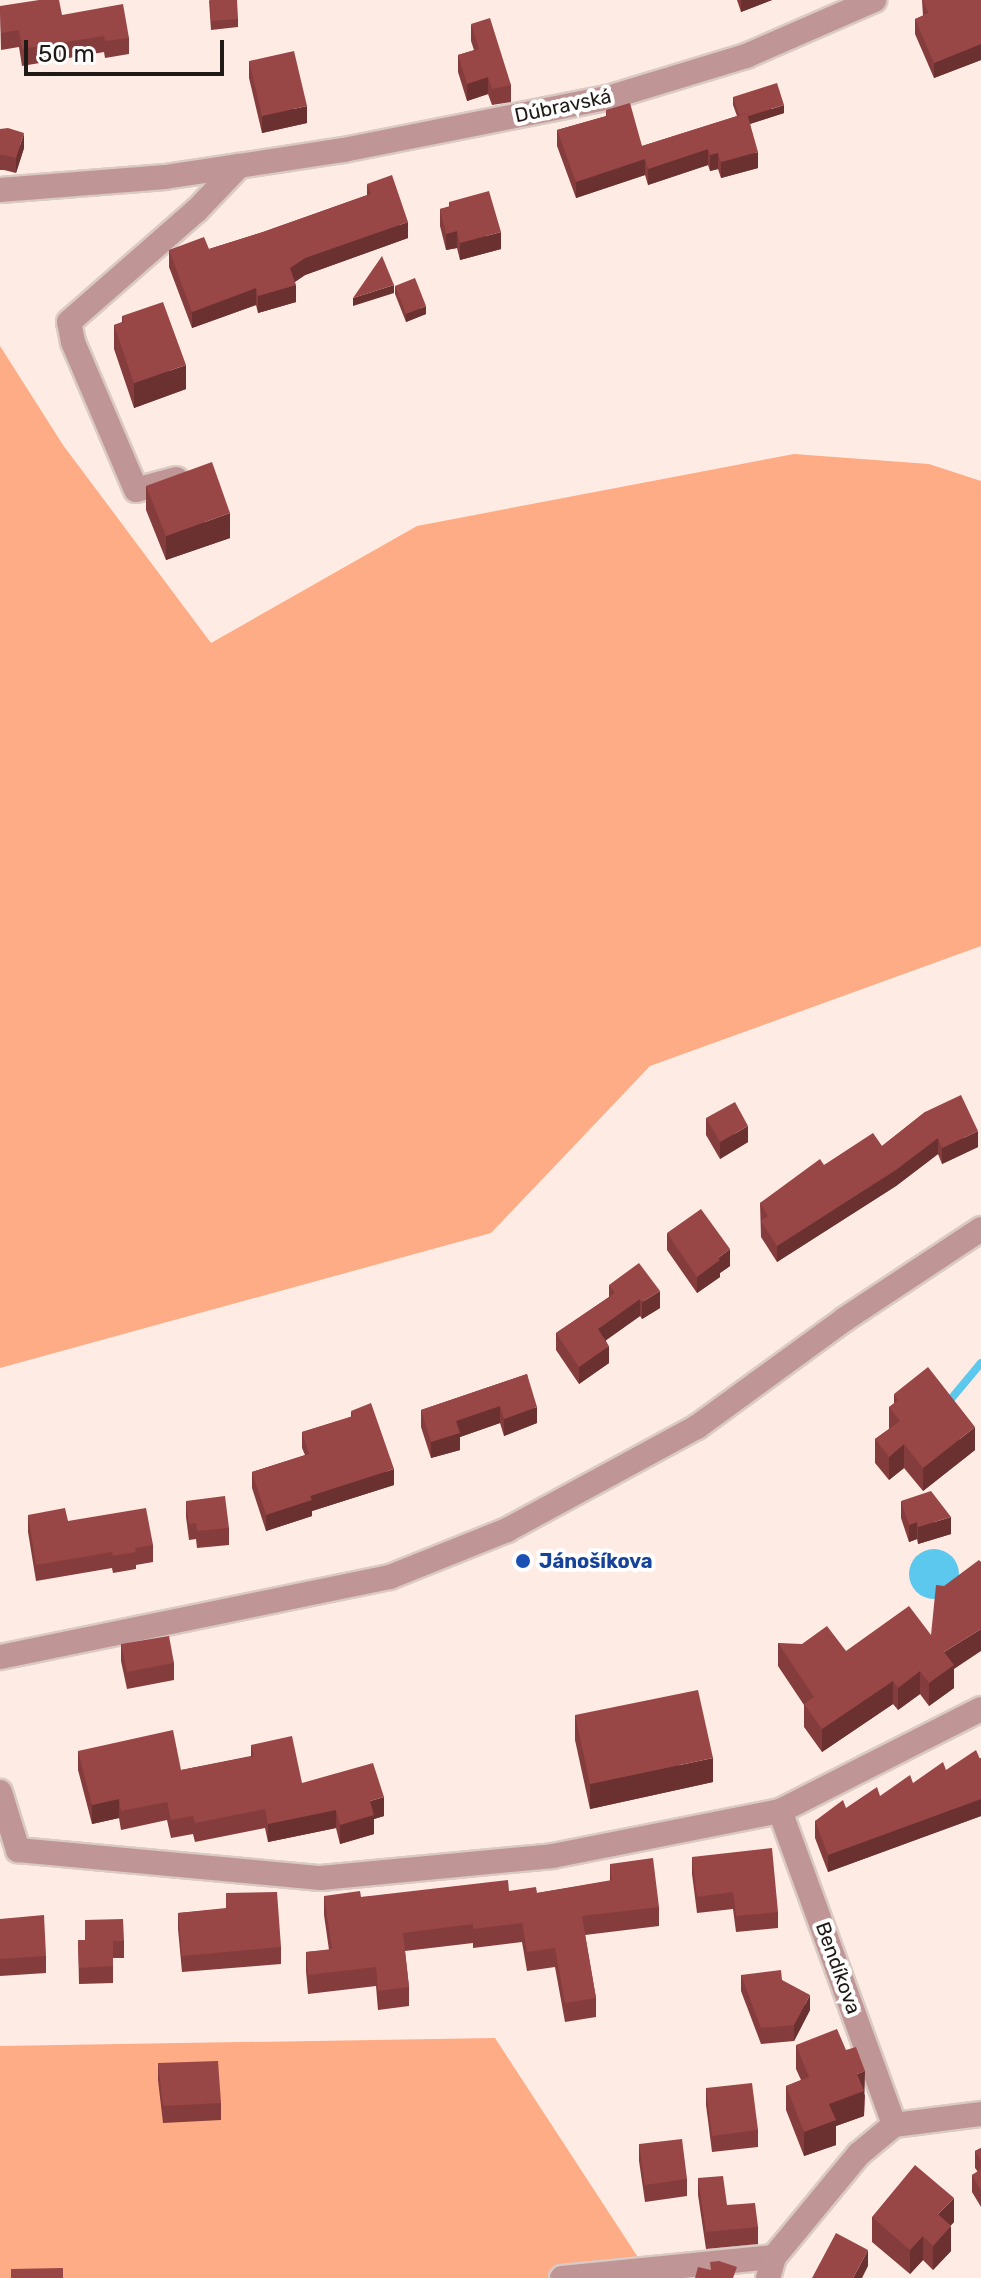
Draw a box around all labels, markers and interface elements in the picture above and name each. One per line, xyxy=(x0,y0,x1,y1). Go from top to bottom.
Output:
scale bar xyxy=(28,24,228,74)
text: 50 m xyxy=(38,40,95,68)
street label: Dúbravská xyxy=(513,84,613,128)
place label: Jánošíkova xyxy=(539,1549,653,1573)
marker: Jánošíkova xyxy=(514,1552,532,1570)
street label: Bendíkova xyxy=(810,1919,866,2017)

